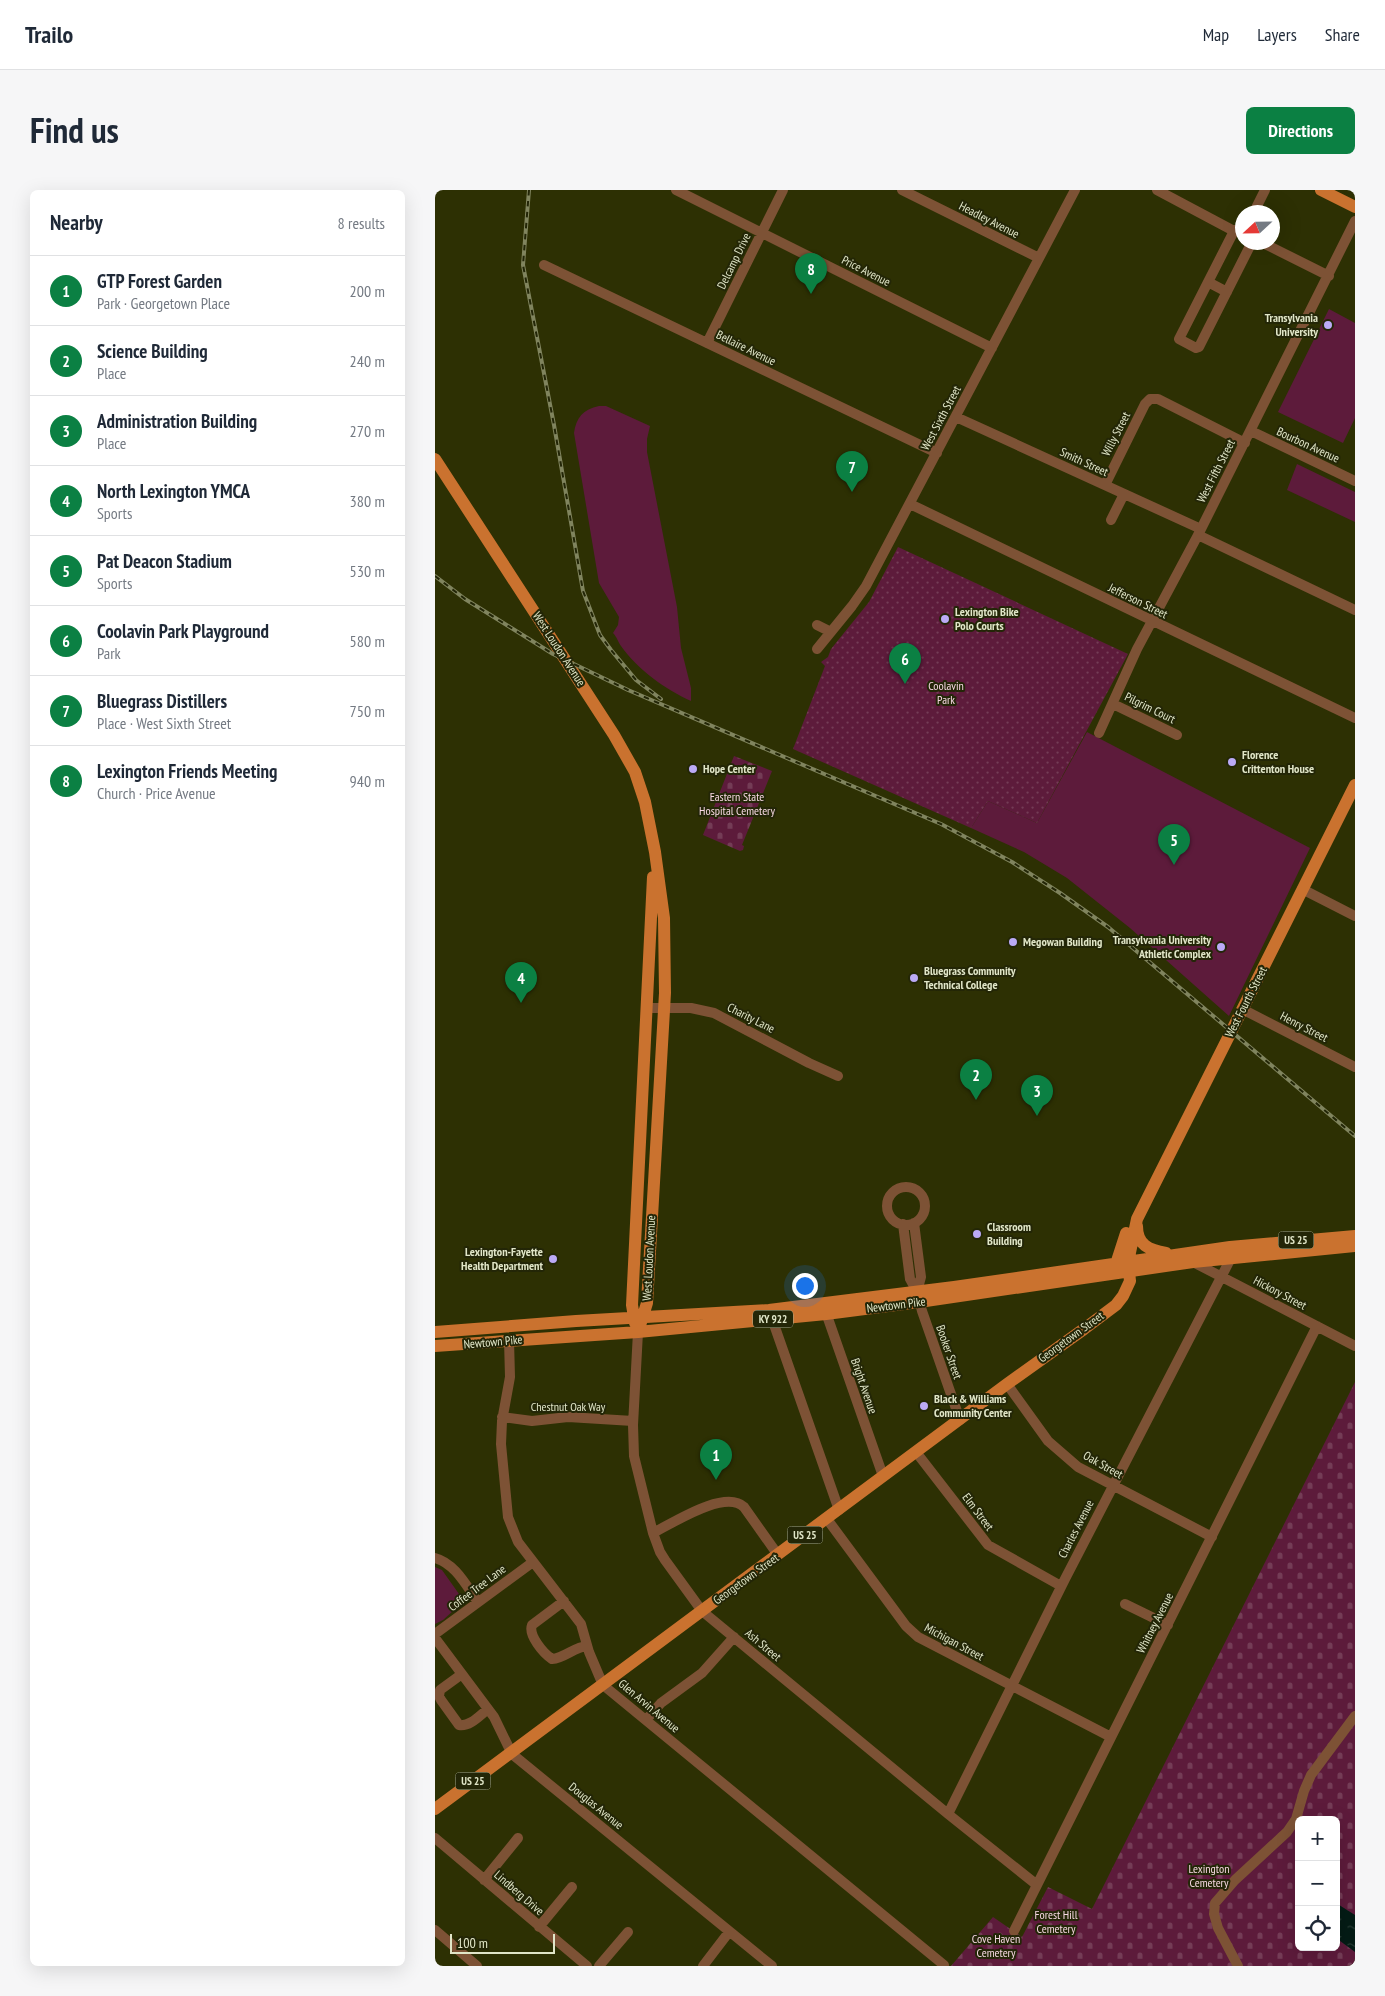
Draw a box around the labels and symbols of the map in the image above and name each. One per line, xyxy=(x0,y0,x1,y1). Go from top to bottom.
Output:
street label: Headley Avenue xyxy=(957,198,1022,241)
north arrow xyxy=(1235,205,1280,250)
street label: Delcamp Drive xyxy=(714,230,754,291)
street label: Price Avenue xyxy=(839,252,893,289)
pin: 8 xyxy=(795,253,827,294)
place label: Transylvania University xyxy=(1265,310,1318,339)
marker: Transylvania University xyxy=(1322,319,1334,331)
street label: Bellaire Avenue xyxy=(714,327,778,368)
street label: West Sixth Street xyxy=(917,382,964,453)
street label: Willy Street xyxy=(1098,408,1133,458)
street label: Bourbon Avenue xyxy=(1274,423,1342,466)
street label: West Fifth Street xyxy=(1193,436,1238,505)
street label: Smith Street xyxy=(1058,444,1111,480)
pin: 7 xyxy=(836,451,868,492)
street label: Jefferson Street xyxy=(1105,579,1171,622)
place label: Lexington Bike Polo Courts xyxy=(955,604,1019,633)
street label: West Loudon Avenue xyxy=(530,609,589,689)
marker: Lexington Bike Polo Courts xyxy=(939,613,951,625)
pin: 6 xyxy=(889,643,921,684)
park label: Coolavin Park xyxy=(928,678,964,707)
street label: Pilgrim Court xyxy=(1122,689,1179,727)
place label: Florence Crittenton House xyxy=(1242,747,1314,776)
marker: Florence Crittenton House xyxy=(1226,756,1238,768)
place label: Hope Center xyxy=(703,761,756,776)
marker: Hope Center xyxy=(687,763,699,775)
park label: Eastern State Hospital Cemetery xyxy=(699,789,775,818)
pin: 5 xyxy=(1158,824,1190,865)
place label: Transylvania University Athletic Complex xyxy=(1113,932,1212,961)
place label: Megowan Building xyxy=(1023,934,1102,949)
marker: Megowan Building xyxy=(1007,936,1019,948)
marker: Transylvania University Athletic Complex xyxy=(1215,941,1227,953)
pin: 4 xyxy=(505,962,537,1003)
place label: Bluegrass Community Technical College xyxy=(924,963,1016,992)
street label: West Fourth Street xyxy=(1221,963,1270,1040)
marker: Bluegrass Community Technical College xyxy=(908,972,920,984)
street label: Charity Lane xyxy=(725,999,777,1036)
street label: Henry Street xyxy=(1278,1008,1331,1045)
pin: 2 xyxy=(960,1059,992,1100)
pin: 3 xyxy=(1021,1075,1053,1116)
street label: West Loudon Avenue xyxy=(639,1215,658,1301)
place label: Classroom Building xyxy=(987,1219,1031,1248)
marker: Classroom Building xyxy=(971,1228,983,1240)
road number: US 25 xyxy=(1279,1232,1313,1248)
place label: Lexington-Fayette Health Department xyxy=(461,1244,544,1273)
marker: Lexington-Fayette Health Department xyxy=(547,1253,559,1265)
street label: Hickory Street xyxy=(1251,1272,1310,1313)
your location xyxy=(792,1273,818,1299)
street label: Newtown Pike xyxy=(866,1293,926,1316)
street label: Georgetown Street xyxy=(1035,1307,1107,1365)
road number: KY 922 xyxy=(753,1310,793,1328)
street label: Booker Street xyxy=(933,1323,966,1382)
street label: Newtown Pike xyxy=(463,1331,523,1352)
street label: Bright Avenue xyxy=(848,1356,881,1416)
place label: Black & Williams Community Center xyxy=(934,1391,1012,1420)
street label: Chestnut Oak Way xyxy=(531,1399,606,1414)
marker: Black & Williams Community Center xyxy=(918,1400,930,1412)
pin: 1 xyxy=(700,1439,732,1480)
street label: Oak Street xyxy=(1081,1448,1126,1482)
street label: Elm Street xyxy=(959,1490,998,1534)
street label: Charles Avenue xyxy=(1055,1497,1097,1560)
road number: US 25 xyxy=(787,1526,823,1544)
street label: Georgetown Street xyxy=(710,1549,782,1607)
street label: Coffee Tree Lane xyxy=(445,1561,508,1614)
street label: Whitney Avenue xyxy=(1133,1590,1176,1656)
street label: Michigan Street xyxy=(922,1620,987,1664)
street label: Ash Street xyxy=(742,1625,785,1664)
street label: Glen Arvin Avenue xyxy=(616,1676,683,1736)
road number: US 25 xyxy=(455,1772,491,1790)
street label: Douglas Avenue xyxy=(566,1779,627,1832)
park label: Lexington Cemetery xyxy=(1189,1861,1229,1890)
street label: Lindberg Drive xyxy=(491,1867,547,1918)
park label: Forest Hill Cemetery xyxy=(1035,1907,1078,1936)
scale bar xyxy=(450,1931,555,1954)
park label: Cove Haven Cemetery xyxy=(972,1931,1020,1960)

